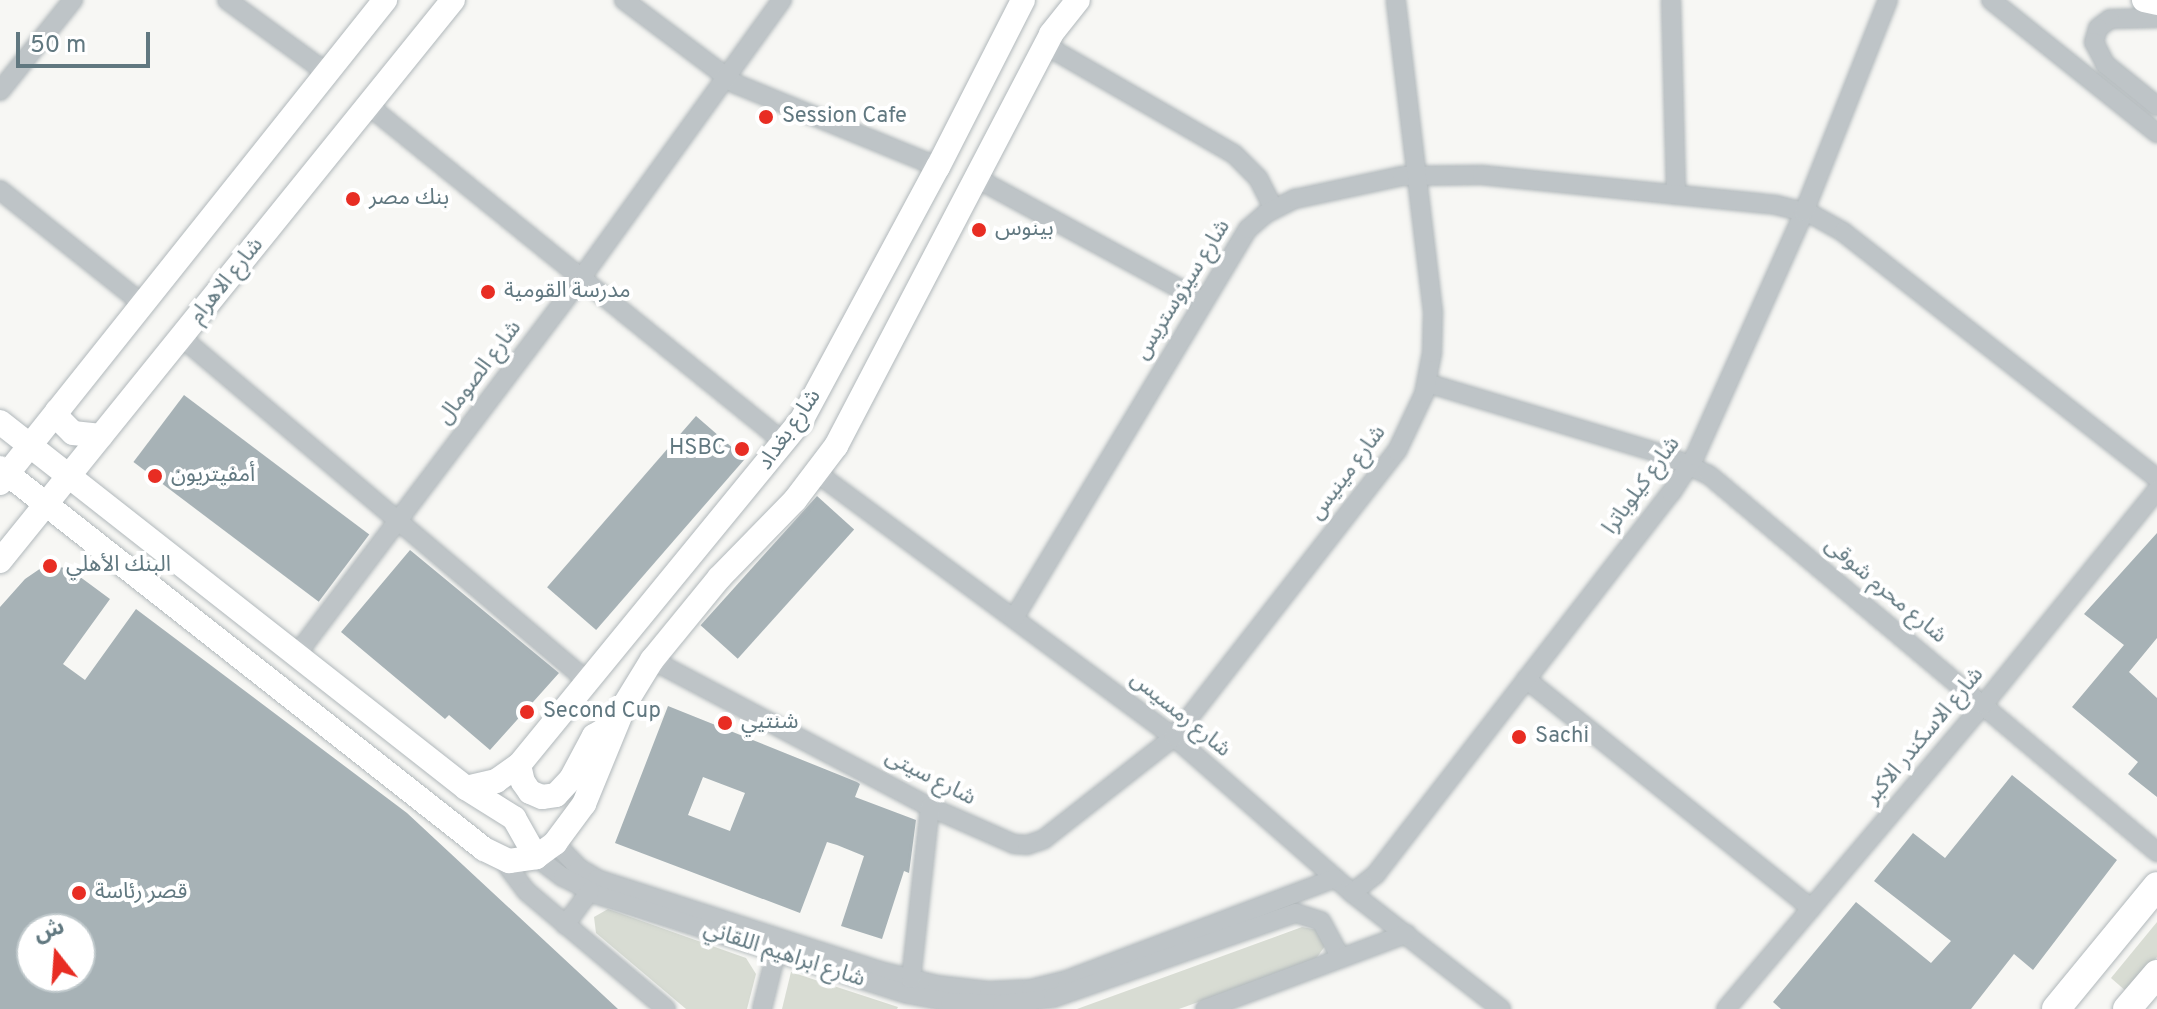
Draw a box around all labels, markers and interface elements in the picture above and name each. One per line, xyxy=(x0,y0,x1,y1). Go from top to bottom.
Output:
scale bar xyxy=(20,16,154,66)
text: 50 m xyxy=(30,31,86,61)
place label: Session Cafe xyxy=(782,104,907,130)
marker: Session Cafe xyxy=(757,108,775,126)
place label: بنك مصر xyxy=(369,186,449,212)
marker: بنك مصر xyxy=(344,190,362,208)
street label: شارع سيزوستريس xyxy=(1129,215,1237,365)
place label: بينوس xyxy=(995,217,1054,243)
marker: بينوس xyxy=(970,221,988,239)
street label: شارع الاهرام xyxy=(184,233,270,329)
place label: مدرسة القومية xyxy=(504,279,630,305)
marker: مدرسة القومية xyxy=(479,283,497,301)
street label: شارع الصومال xyxy=(432,316,528,430)
street label: شارع بغداد xyxy=(753,384,827,476)
street label: شارع مينيس xyxy=(1304,421,1392,525)
street label: شارع كيلوباترا xyxy=(1598,432,1686,540)
place label: HSBC xyxy=(669,436,726,462)
marker: HSBC xyxy=(733,440,751,458)
place label: أمفيتريون xyxy=(171,463,255,489)
marker: أمفيتريون xyxy=(146,467,164,485)
street label: شارع محرم شوقى xyxy=(1819,532,1951,650)
place label: البنك الأهلي xyxy=(66,553,171,579)
marker: البنك الأهلي xyxy=(41,557,59,575)
street label: شارع الاسكندر الاكبر xyxy=(1860,662,1990,810)
street label: شارع رمسيس xyxy=(1124,666,1236,764)
place label: Second Cup xyxy=(543,699,661,725)
marker: Second Cup xyxy=(518,703,536,721)
place label: شنتيي xyxy=(741,710,798,736)
marker: شنتيي xyxy=(716,714,734,732)
place label: Sachi xyxy=(1535,724,1589,750)
marker: Sachi xyxy=(1510,728,1528,746)
street label: شارع سيتى xyxy=(880,744,980,812)
place label: قصر رئاسة xyxy=(95,880,187,906)
marker: قصر رئاسة xyxy=(70,884,88,902)
north arrow xyxy=(16,913,96,993)
text: ش xyxy=(31,914,68,949)
street label: شارع ابراهيم اللقاني xyxy=(700,917,868,993)

